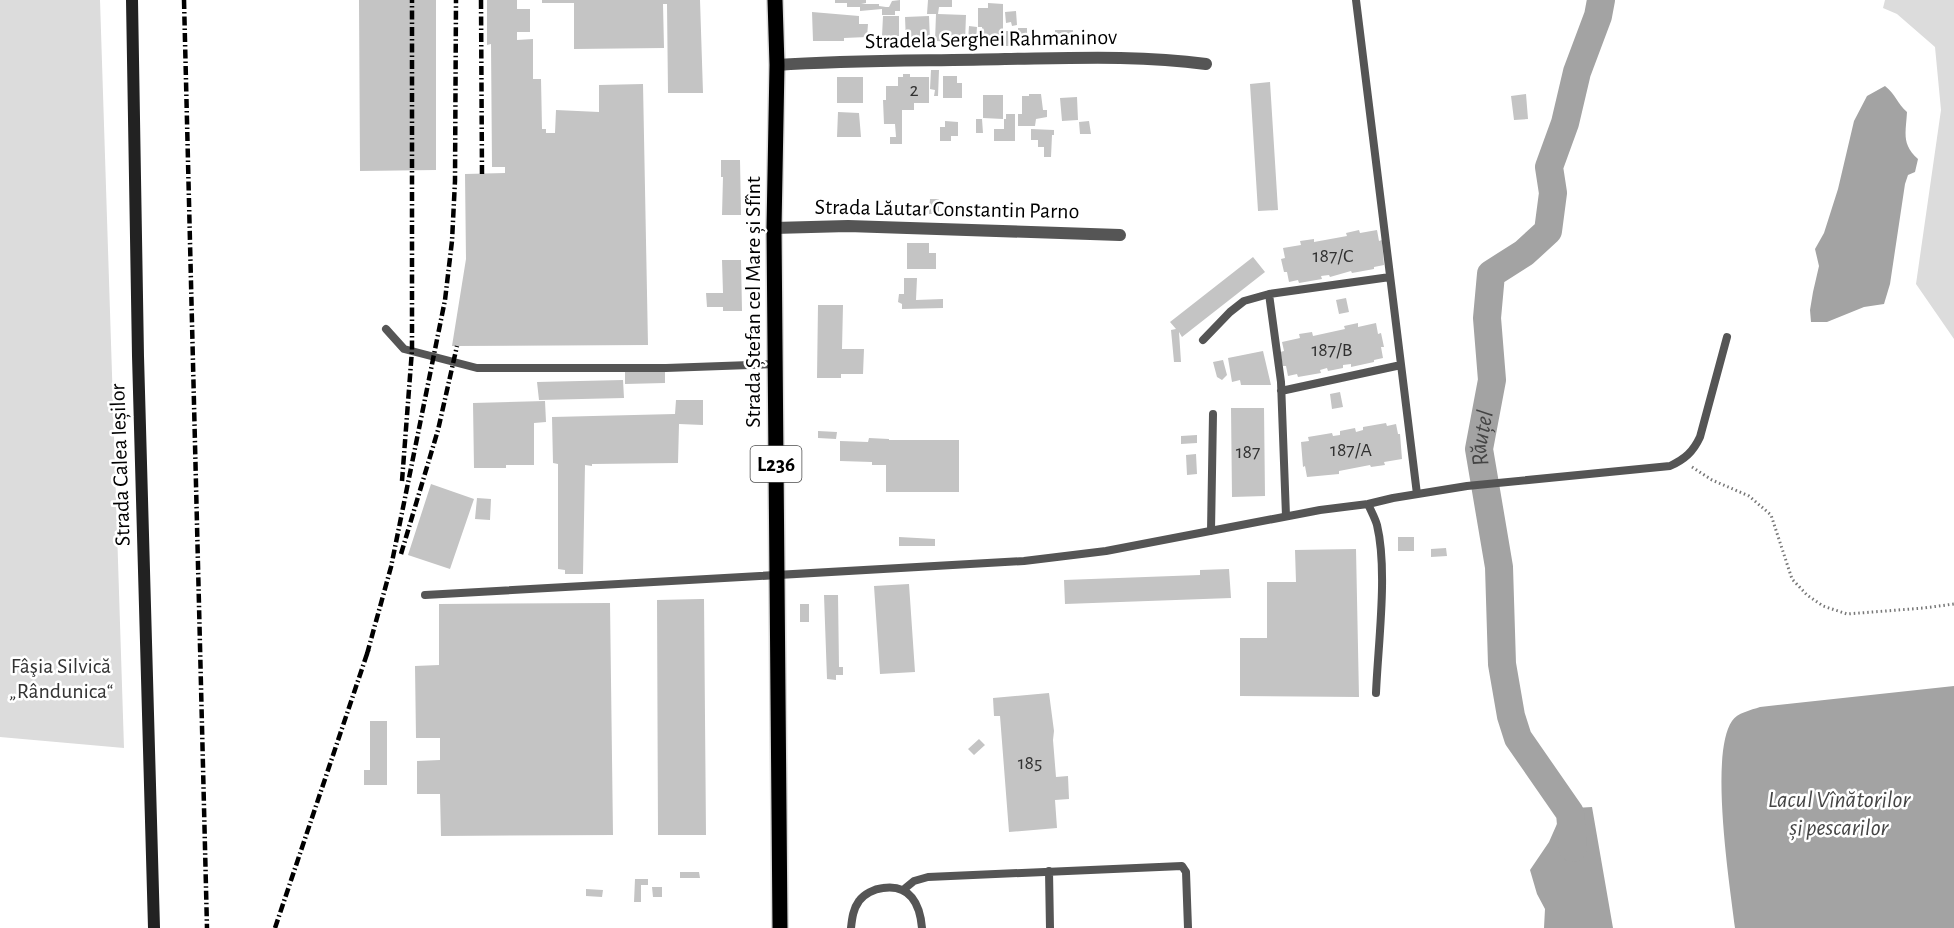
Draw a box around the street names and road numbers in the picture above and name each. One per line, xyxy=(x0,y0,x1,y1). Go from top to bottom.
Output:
street label: Stradela Serghei Rahmaninov xyxy=(865,26,1118,52)
street label: Strada Ștefan cel Mare și Sfînt xyxy=(742,176,766,428)
street label: Strada Lăutar Constantin Parno xyxy=(815,196,1079,222)
street label: Strada Calea Ieșilor xyxy=(106,383,136,547)
road number: L236 xyxy=(750,446,802,482)

